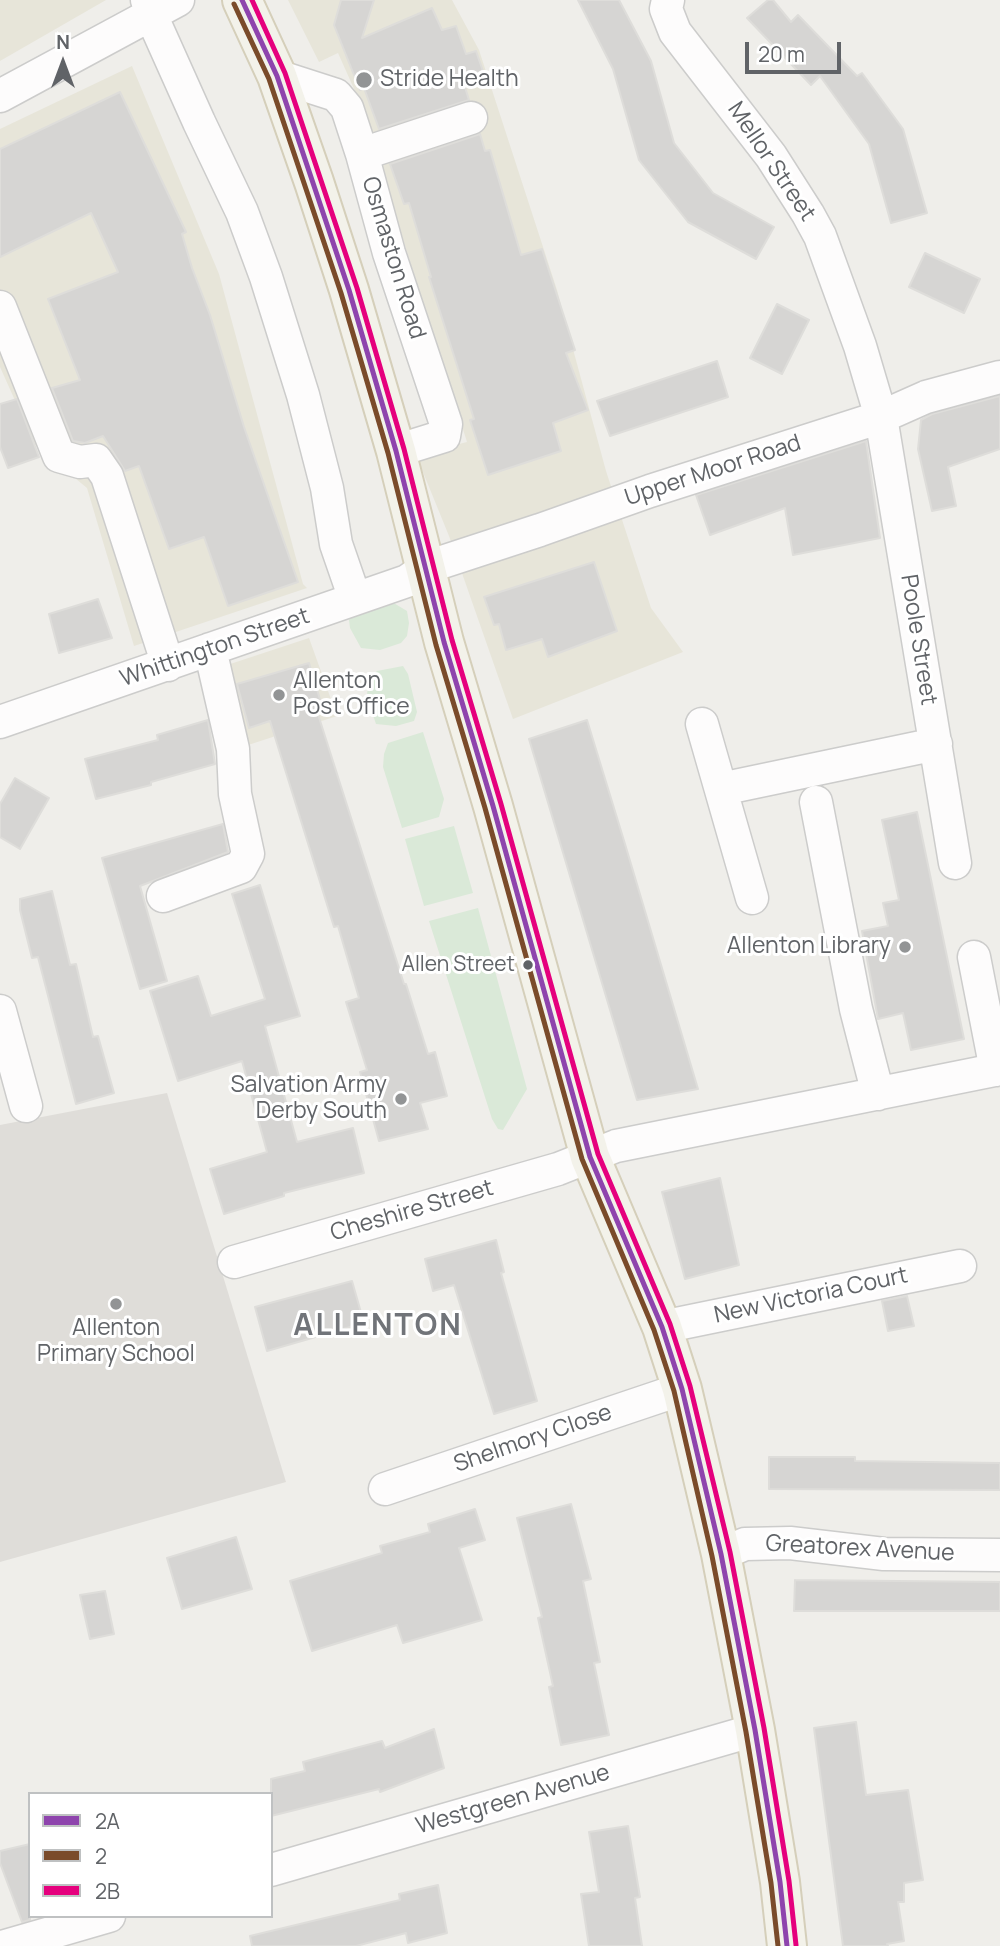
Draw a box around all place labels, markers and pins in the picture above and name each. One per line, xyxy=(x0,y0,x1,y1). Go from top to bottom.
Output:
place label: Stride Health xyxy=(380,66,519,94)
marker: Stride Health xyxy=(354,70,374,90)
place label: Allenton Post Office xyxy=(293,668,410,722)
marker: Allenton Post Office xyxy=(271,687,287,703)
place label: Allenton Library xyxy=(727,933,891,961)
marker: Allenton Library xyxy=(897,939,913,955)
place label: Allen Street xyxy=(402,952,515,978)
marker: Allen Street xyxy=(521,958,535,972)
place label: Salvation Army Derby South xyxy=(230,1072,387,1126)
marker: Salvation Army Derby South xyxy=(393,1091,409,1107)
marker: Allenton Primary School xyxy=(108,1296,124,1312)
place label: Allenton Primary School xyxy=(37,1315,195,1369)

